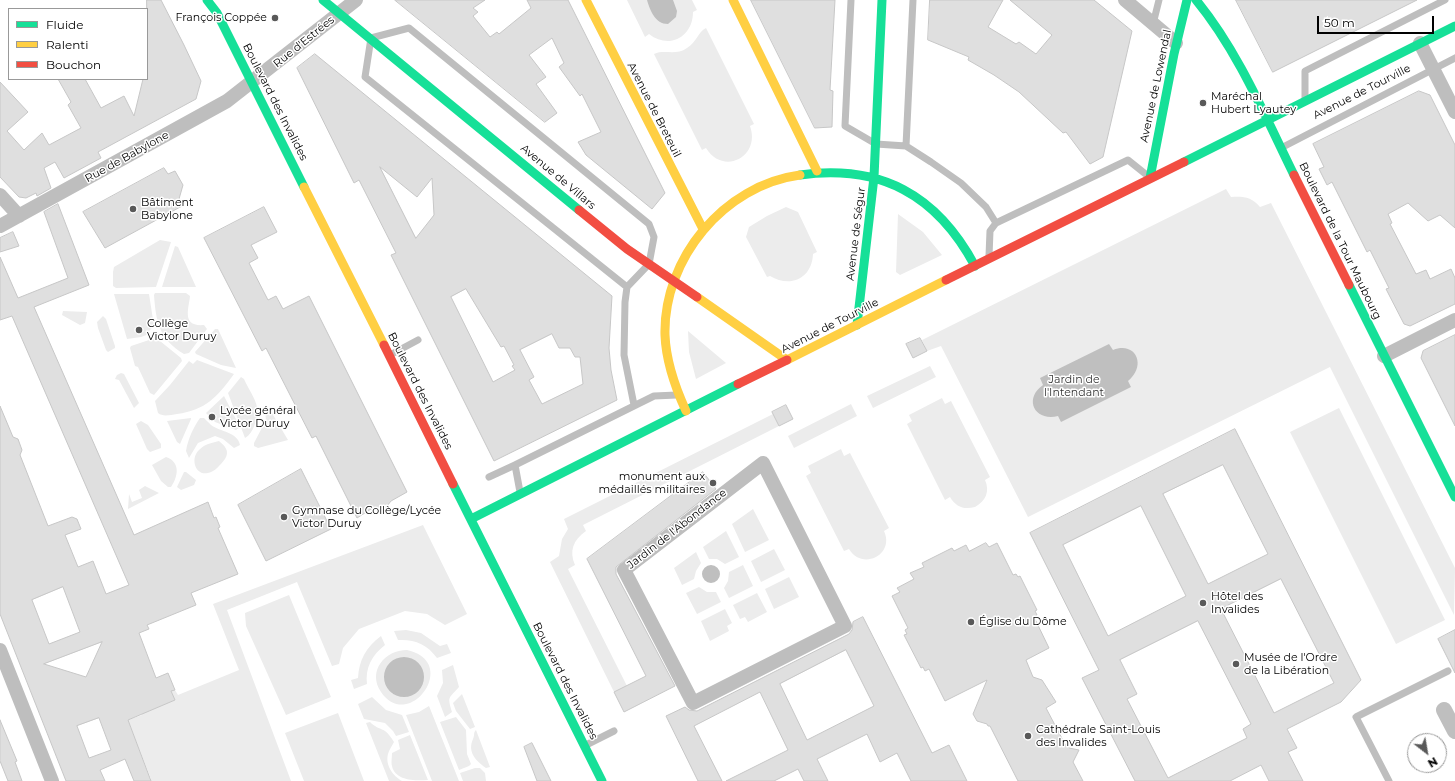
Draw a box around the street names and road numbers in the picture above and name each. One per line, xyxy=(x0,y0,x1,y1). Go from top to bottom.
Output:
street label: Rue d'Estrées xyxy=(271,13,337,71)
street label: Avenue de Lowendal xyxy=(1138,28,1174,144)
street label: Boulevard des Invalides xyxy=(240,41,310,163)
street label: Avenue de Breteuil xyxy=(624,60,684,160)
street label: Avenue de Tourville xyxy=(1311,62,1413,122)
street label: Rue de Babylone xyxy=(83,128,171,186)
street label: Avenue de Villars xyxy=(518,142,598,212)
street label: Boulevard de la Tour Maubourg xyxy=(1296,160,1384,322)
street label: Avenue de Ségur xyxy=(844,186,868,282)
street label: Avenue de Tourville xyxy=(779,296,881,356)
street label: Boulevard des Invalides xyxy=(385,330,455,452)
street label: Jardin de l'Abondance xyxy=(625,486,729,572)
street label: Boulevard des Invalides xyxy=(530,620,600,742)

